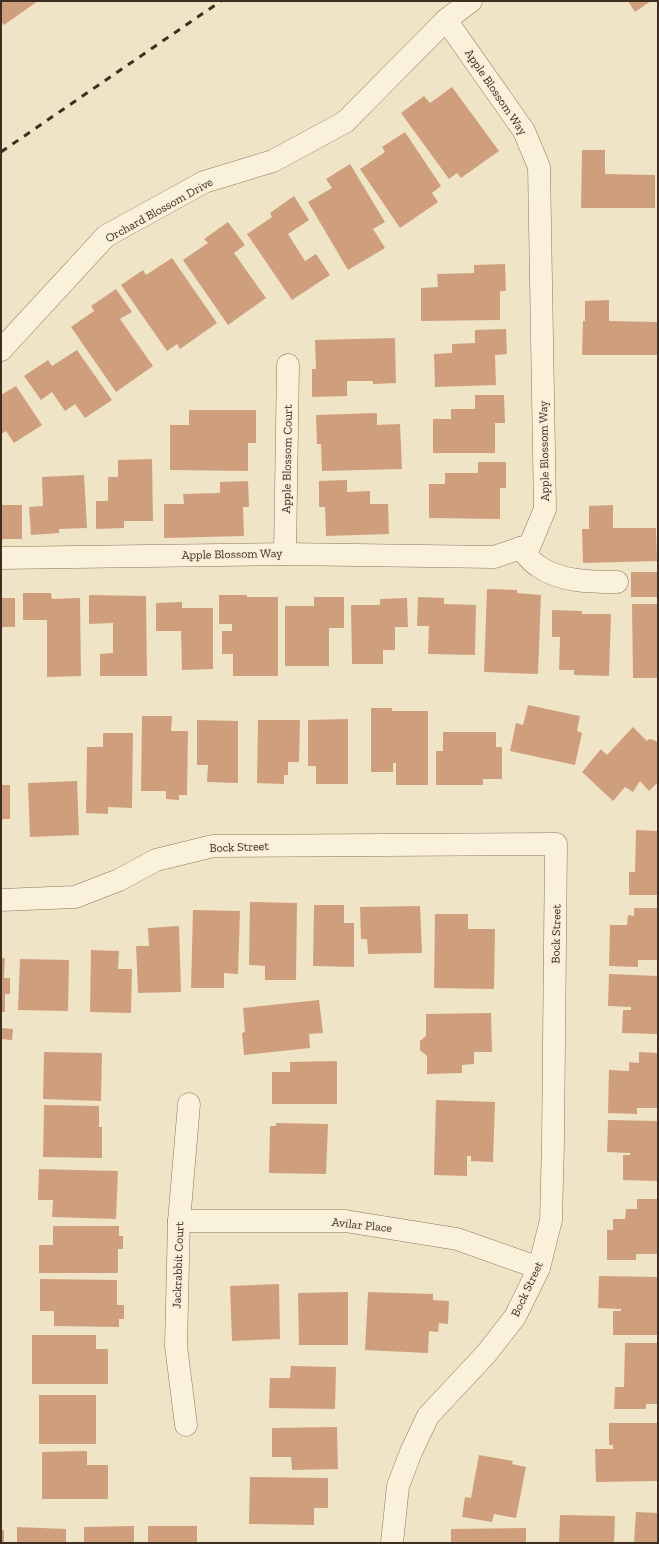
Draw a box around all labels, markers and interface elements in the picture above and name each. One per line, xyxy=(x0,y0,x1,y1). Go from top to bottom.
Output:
street label: Apple Blossom Way xyxy=(462,46,530,138)
street label: Orchard Blossom Drive xyxy=(103,174,215,245)
street label: Apple Blossom Way xyxy=(536,400,552,501)
street label: Apple Blossom Court xyxy=(279,404,295,514)
street label: Apple Blossom Way xyxy=(182,546,283,562)
street label: Bock Street xyxy=(209,839,270,855)
street label: Bock Street xyxy=(548,904,564,964)
street label: Avilar Place xyxy=(331,1215,393,1235)
street label: Jackrabbit Court xyxy=(169,1221,187,1309)
street label: Bock Street xyxy=(508,1259,546,1319)

